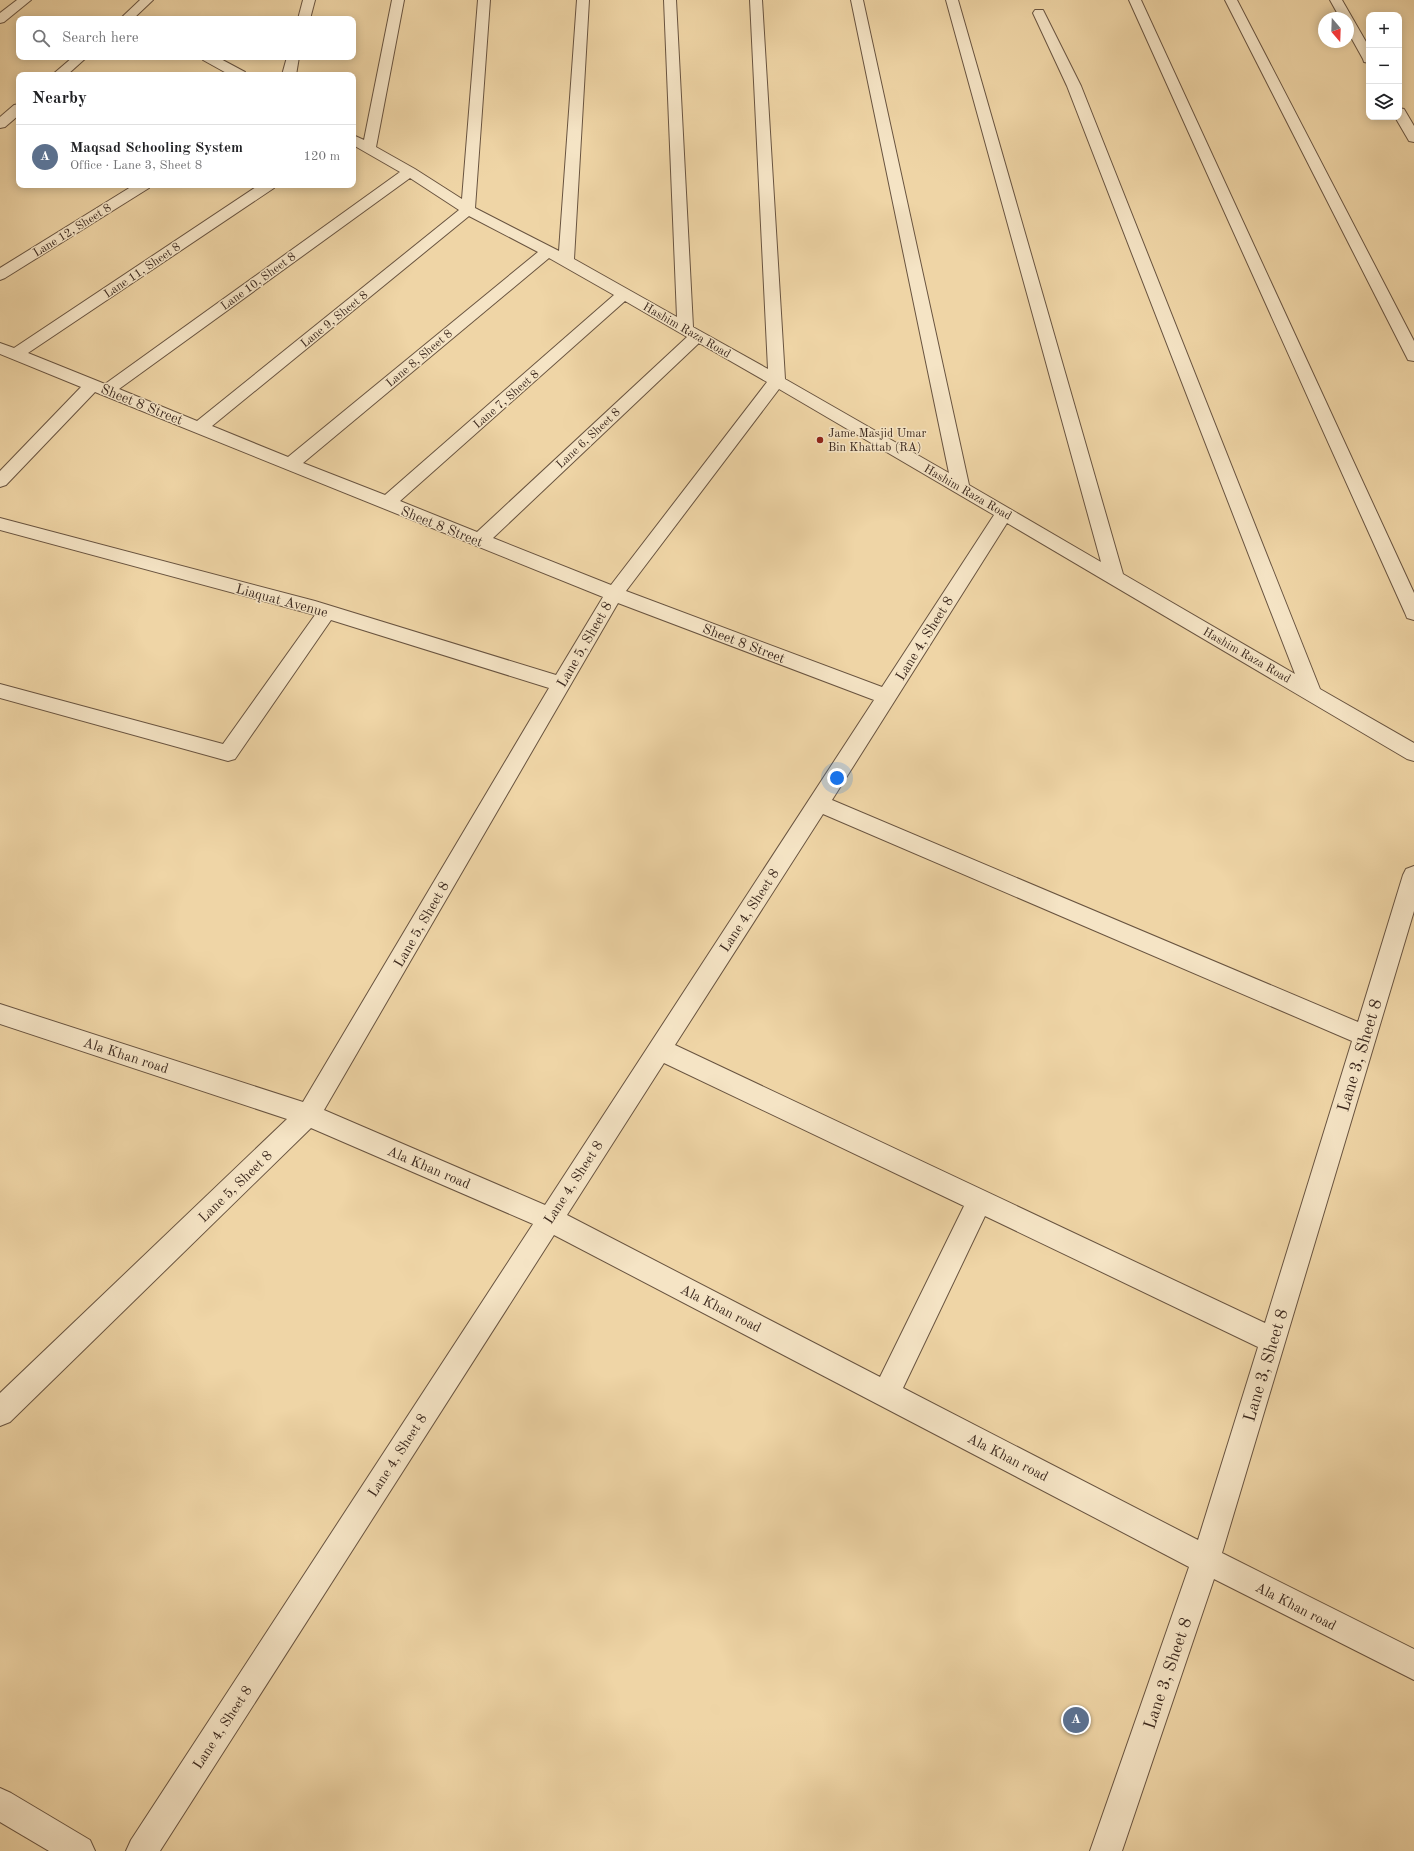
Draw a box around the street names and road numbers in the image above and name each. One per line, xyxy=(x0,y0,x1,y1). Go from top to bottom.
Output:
street label: Lane 12, Sheet 8 xyxy=(31,202,114,260)
street label: Lane 11, Sheet 8 xyxy=(102,241,183,301)
street label: Lane 10, Sheet 8 xyxy=(219,251,298,313)
street label: Lane 9, Sheet 8 xyxy=(299,289,371,350)
street label: Hashim Raza Road xyxy=(641,301,732,361)
street label: Lane 8, Sheet 8 xyxy=(384,328,455,390)
street label: Lane 7, Sheet 8 xyxy=(472,368,542,431)
street label: Sheet 8 Street xyxy=(99,382,185,428)
street label: Lane 6, Sheet 8 xyxy=(554,406,623,471)
street label: Hashim Raza Road xyxy=(922,463,1013,523)
street label: Sheet 8 Street xyxy=(399,504,485,550)
street label: Liaquat Avenue xyxy=(234,582,329,620)
street label: Lane 4, Sheet 8 xyxy=(893,594,956,683)
street label: Lane 5, Sheet 8 xyxy=(555,599,615,690)
street label: Sheet 8 Street xyxy=(700,622,787,666)
street label: Hashim Raza Road xyxy=(1201,626,1292,686)
street label: Lane 4, Sheet 8 xyxy=(718,866,782,955)
street label: Lane 5, Sheet 8 xyxy=(392,879,452,970)
street label: Lane 3, Sheet 8 xyxy=(1335,997,1386,1114)
street label: Ala Khan road xyxy=(81,1036,170,1076)
street label: Lane 4, Sheet 8 xyxy=(542,1138,606,1227)
street label: Ala Khan road xyxy=(385,1144,472,1192)
street label: Lane 5, Sheet 8 xyxy=(196,1148,275,1225)
street label: Ala Khan road xyxy=(678,1282,763,1335)
street label: Lane 3, Sheet 8 xyxy=(1241,1307,1292,1424)
street label: Lane 4, Sheet 8 xyxy=(366,1411,430,1500)
street label: Ala Khan road xyxy=(965,1431,1050,1484)
street label: Ala Khan road xyxy=(1253,1580,1338,1633)
street label: Lane 3, Sheet 8 xyxy=(1141,1615,1195,1732)
street label: Lane 4, Sheet 8 xyxy=(191,1683,255,1772)

